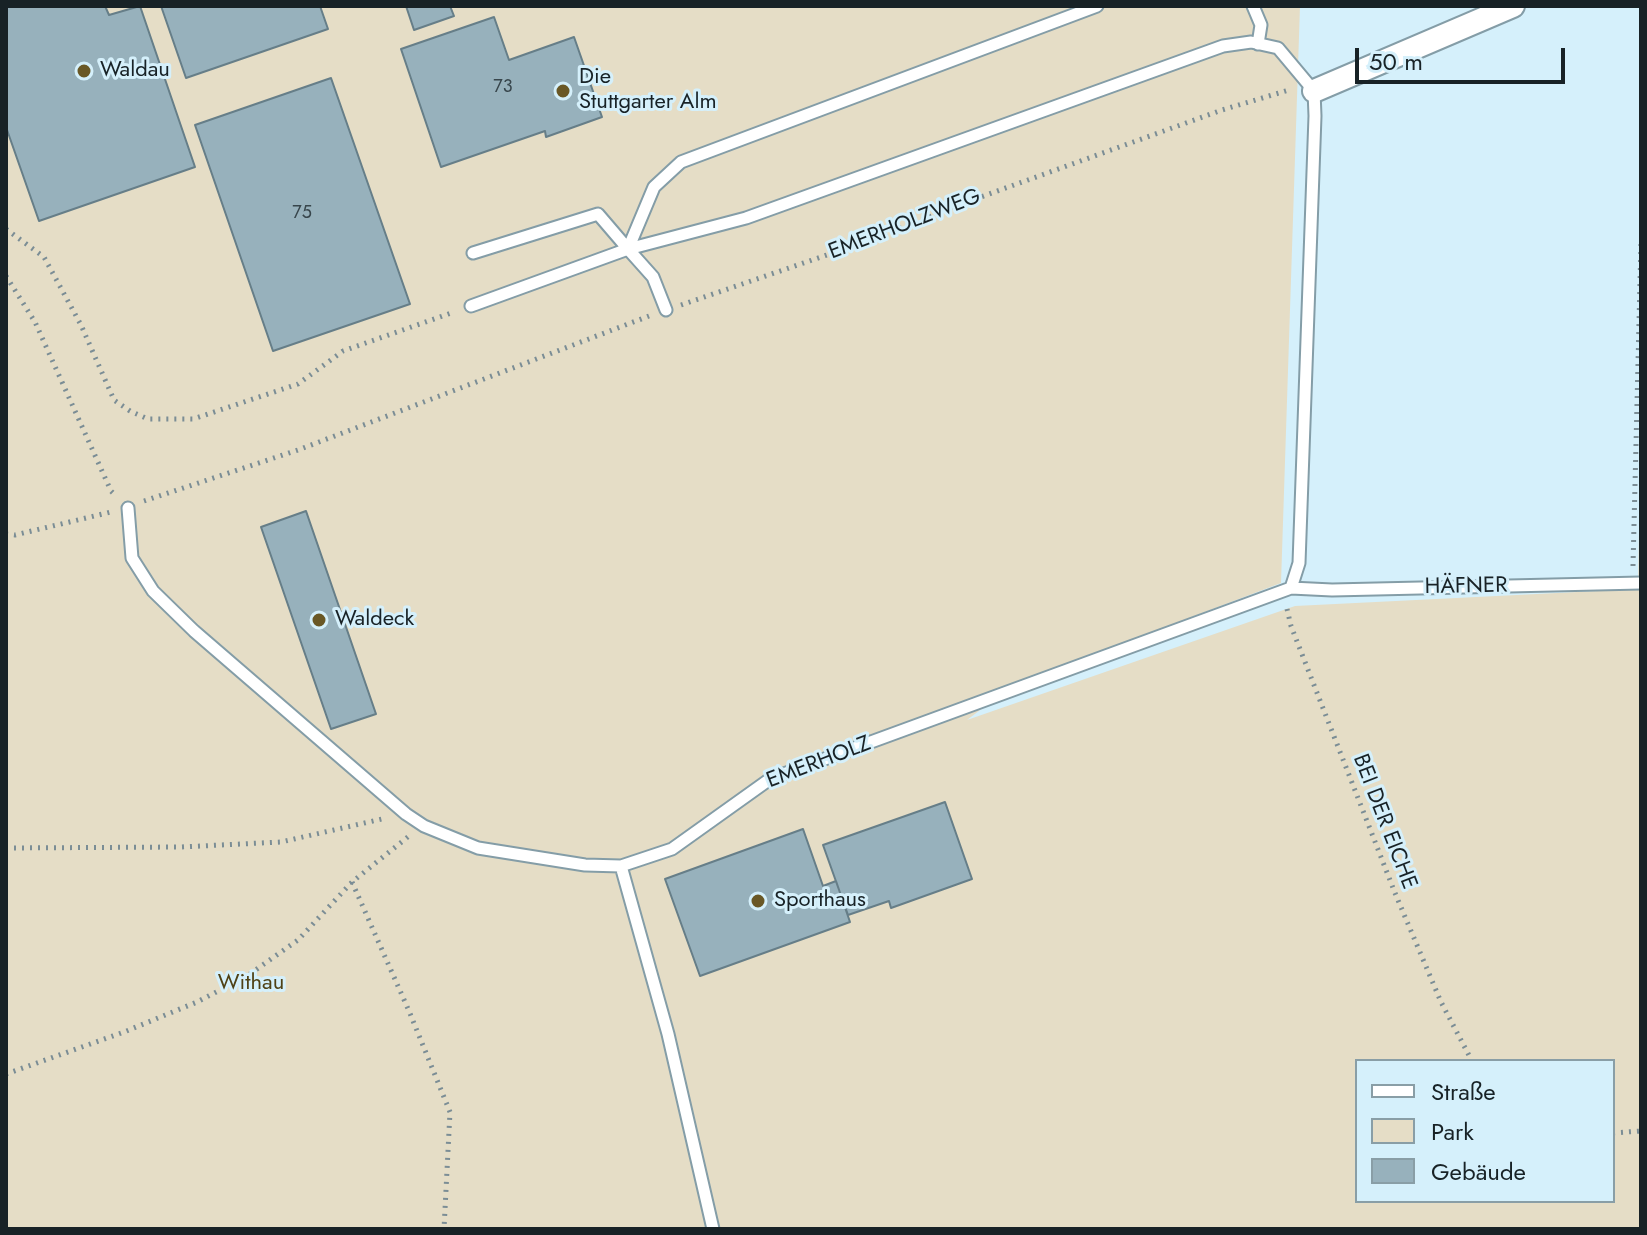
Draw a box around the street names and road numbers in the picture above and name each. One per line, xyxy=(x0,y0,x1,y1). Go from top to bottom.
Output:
street label: EMERHOLZWEG xyxy=(825,184,985,266)
street label: HÄFNER xyxy=(1424,573,1508,601)
street label: EMERHOLZ xyxy=(763,731,875,795)
street label: BEI DER EICHE xyxy=(1346,751,1422,893)

